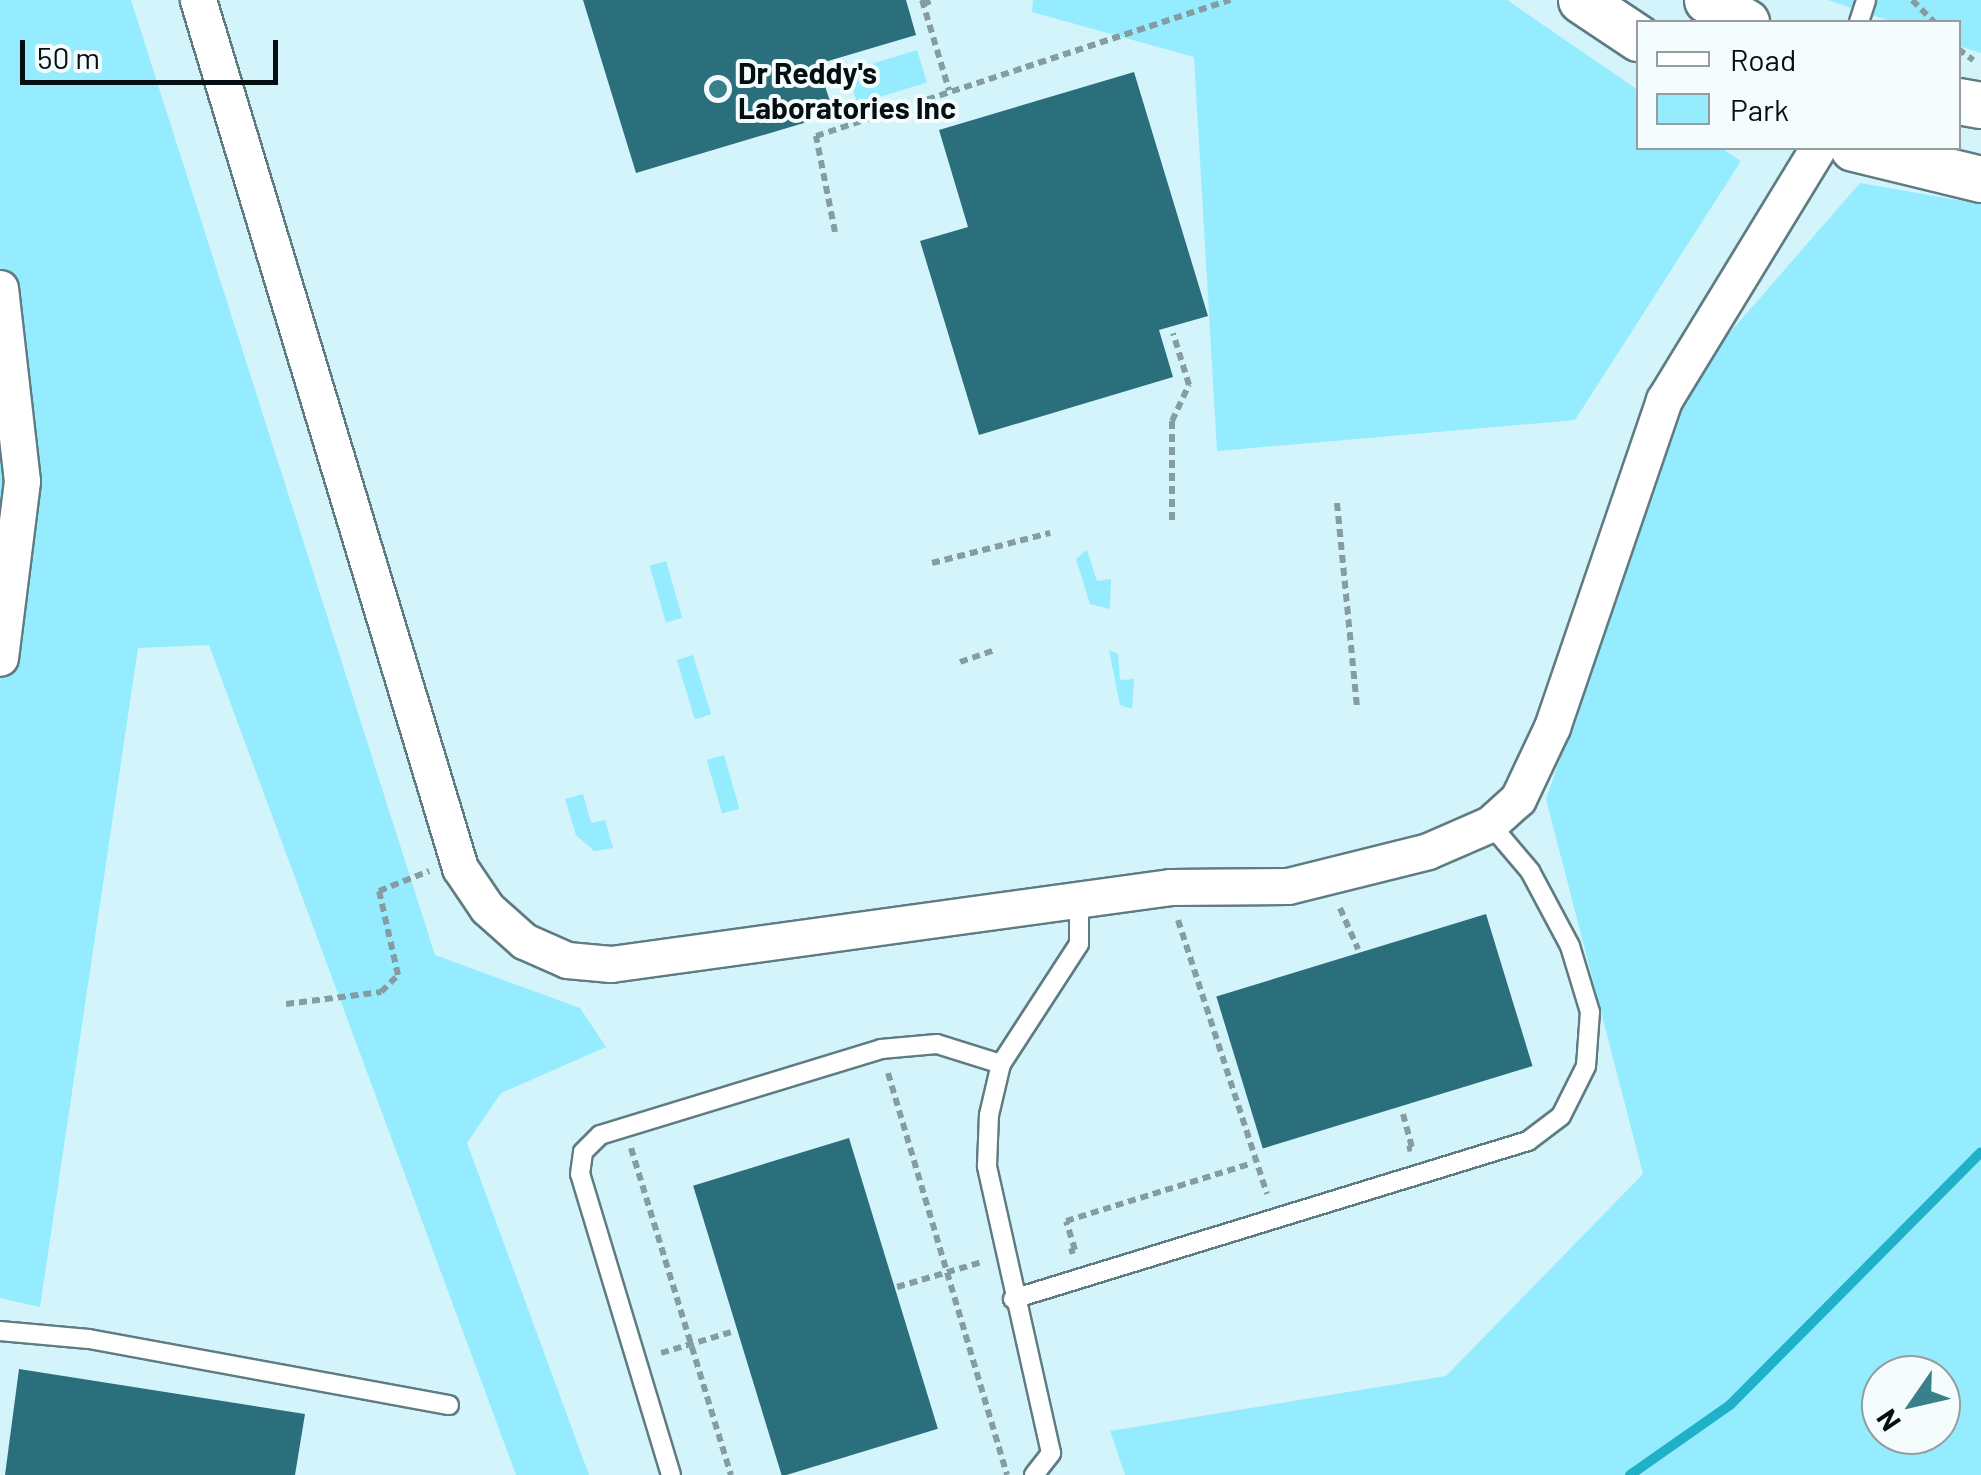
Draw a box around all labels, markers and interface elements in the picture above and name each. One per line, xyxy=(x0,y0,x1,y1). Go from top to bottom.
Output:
scale bar xyxy=(25,20,282,82)
legend xyxy=(1636,20,1961,150)
text: 50 m xyxy=(37,39,100,75)
text: Road xyxy=(1730,41,1796,77)
place label: Dr Reddy's Laboratories Inc xyxy=(738,54,956,124)
marker: Dr Reddy's Laboratories Inc xyxy=(707,78,729,100)
text: Park xyxy=(1730,91,1789,127)
north arrow xyxy=(1861,1355,1961,1455)
text: N xyxy=(1868,1403,1907,1438)

